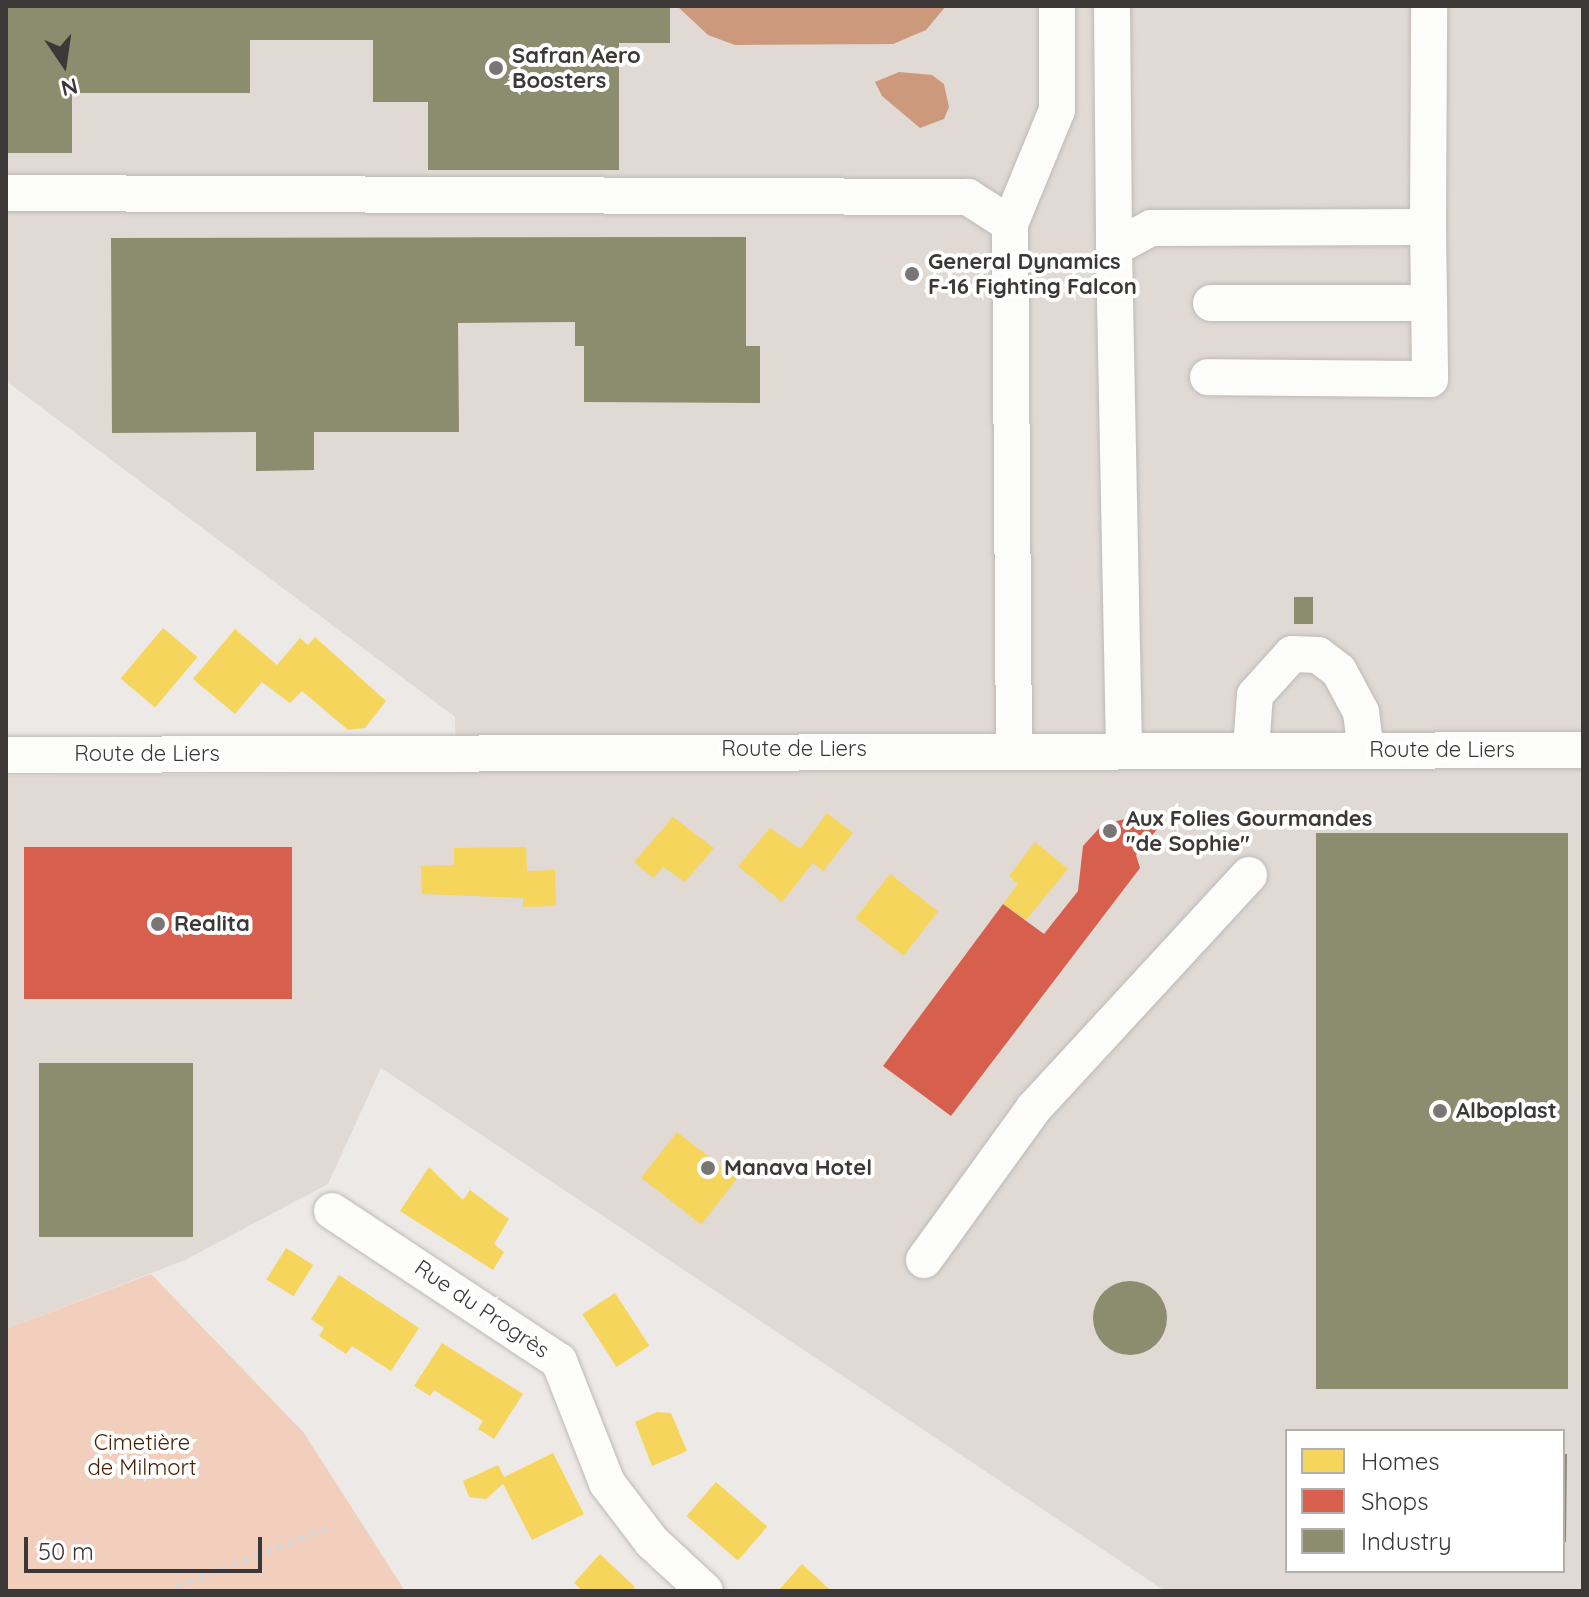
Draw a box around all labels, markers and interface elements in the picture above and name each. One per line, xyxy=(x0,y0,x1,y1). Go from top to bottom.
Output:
north arrow xyxy=(24,24,104,104)
place label: Safran Aero Boosters xyxy=(512,42,641,94)
marker: Safran Aero Boosters xyxy=(487,59,505,77)
text: N xyxy=(58,72,80,103)
place label: General Dynamics F-16 Fighting Falcon xyxy=(928,248,1137,300)
marker: General Dynamics F-16 Fighting Falcon xyxy=(903,265,921,283)
street label: Route de Liers xyxy=(721,736,867,762)
street label: Route de Liers xyxy=(1369,737,1515,763)
street label: Route de Liers xyxy=(74,741,220,767)
place label: Aux Folies Gourmandes "de Sophie" xyxy=(1126,805,1372,856)
marker: Aux Folies Gourmandes "de Sophie" xyxy=(1101,822,1119,840)
place label: Realita xyxy=(174,911,250,937)
marker: Realita xyxy=(149,915,167,933)
place label: Alboplast xyxy=(1456,1098,1557,1124)
marker: Alboplast xyxy=(1431,1102,1449,1120)
place label: Manava Hotel xyxy=(724,1155,872,1181)
marker: Manava Hotel xyxy=(699,1159,717,1177)
street label: Rue du Progrès xyxy=(410,1254,554,1364)
park label: Cimetière de Milmort xyxy=(87,1429,197,1480)
legend xyxy=(1285,1429,1565,1573)
text: Homes xyxy=(1361,1446,1439,1476)
text: Shops xyxy=(1361,1486,1428,1516)
scale bar xyxy=(28,1521,266,1571)
text: Industry xyxy=(1361,1526,1452,1556)
text: 50 m xyxy=(38,1536,94,1566)

